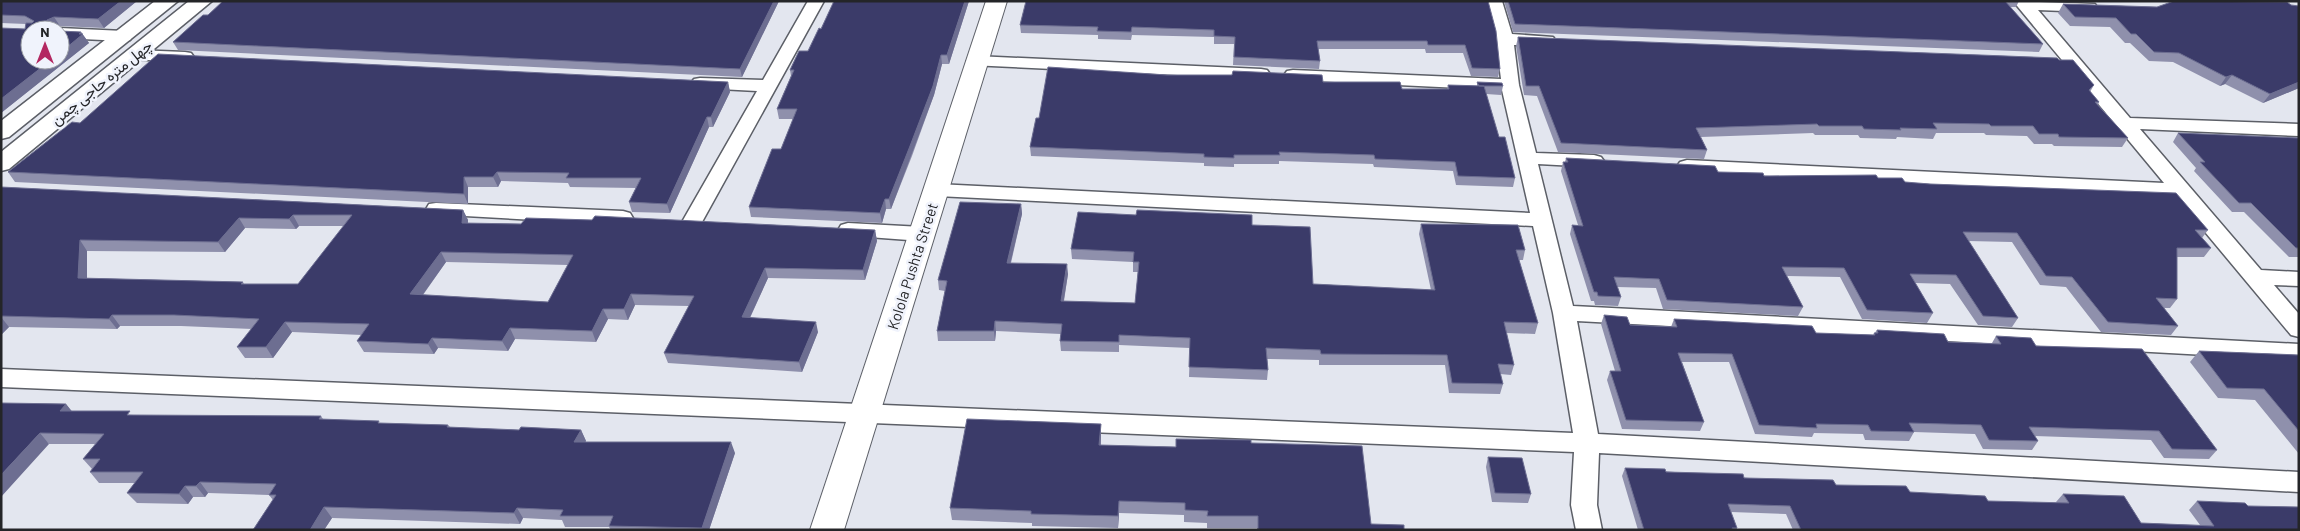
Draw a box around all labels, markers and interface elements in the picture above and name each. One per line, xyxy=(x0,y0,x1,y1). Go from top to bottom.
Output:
north arrow xyxy=(20,20,70,70)
text: N xyxy=(40,23,50,40)
street label: چهل متره حاجی چمن xyxy=(47,36,156,130)
street label: Kolola Pushta Street xyxy=(883,200,941,332)

